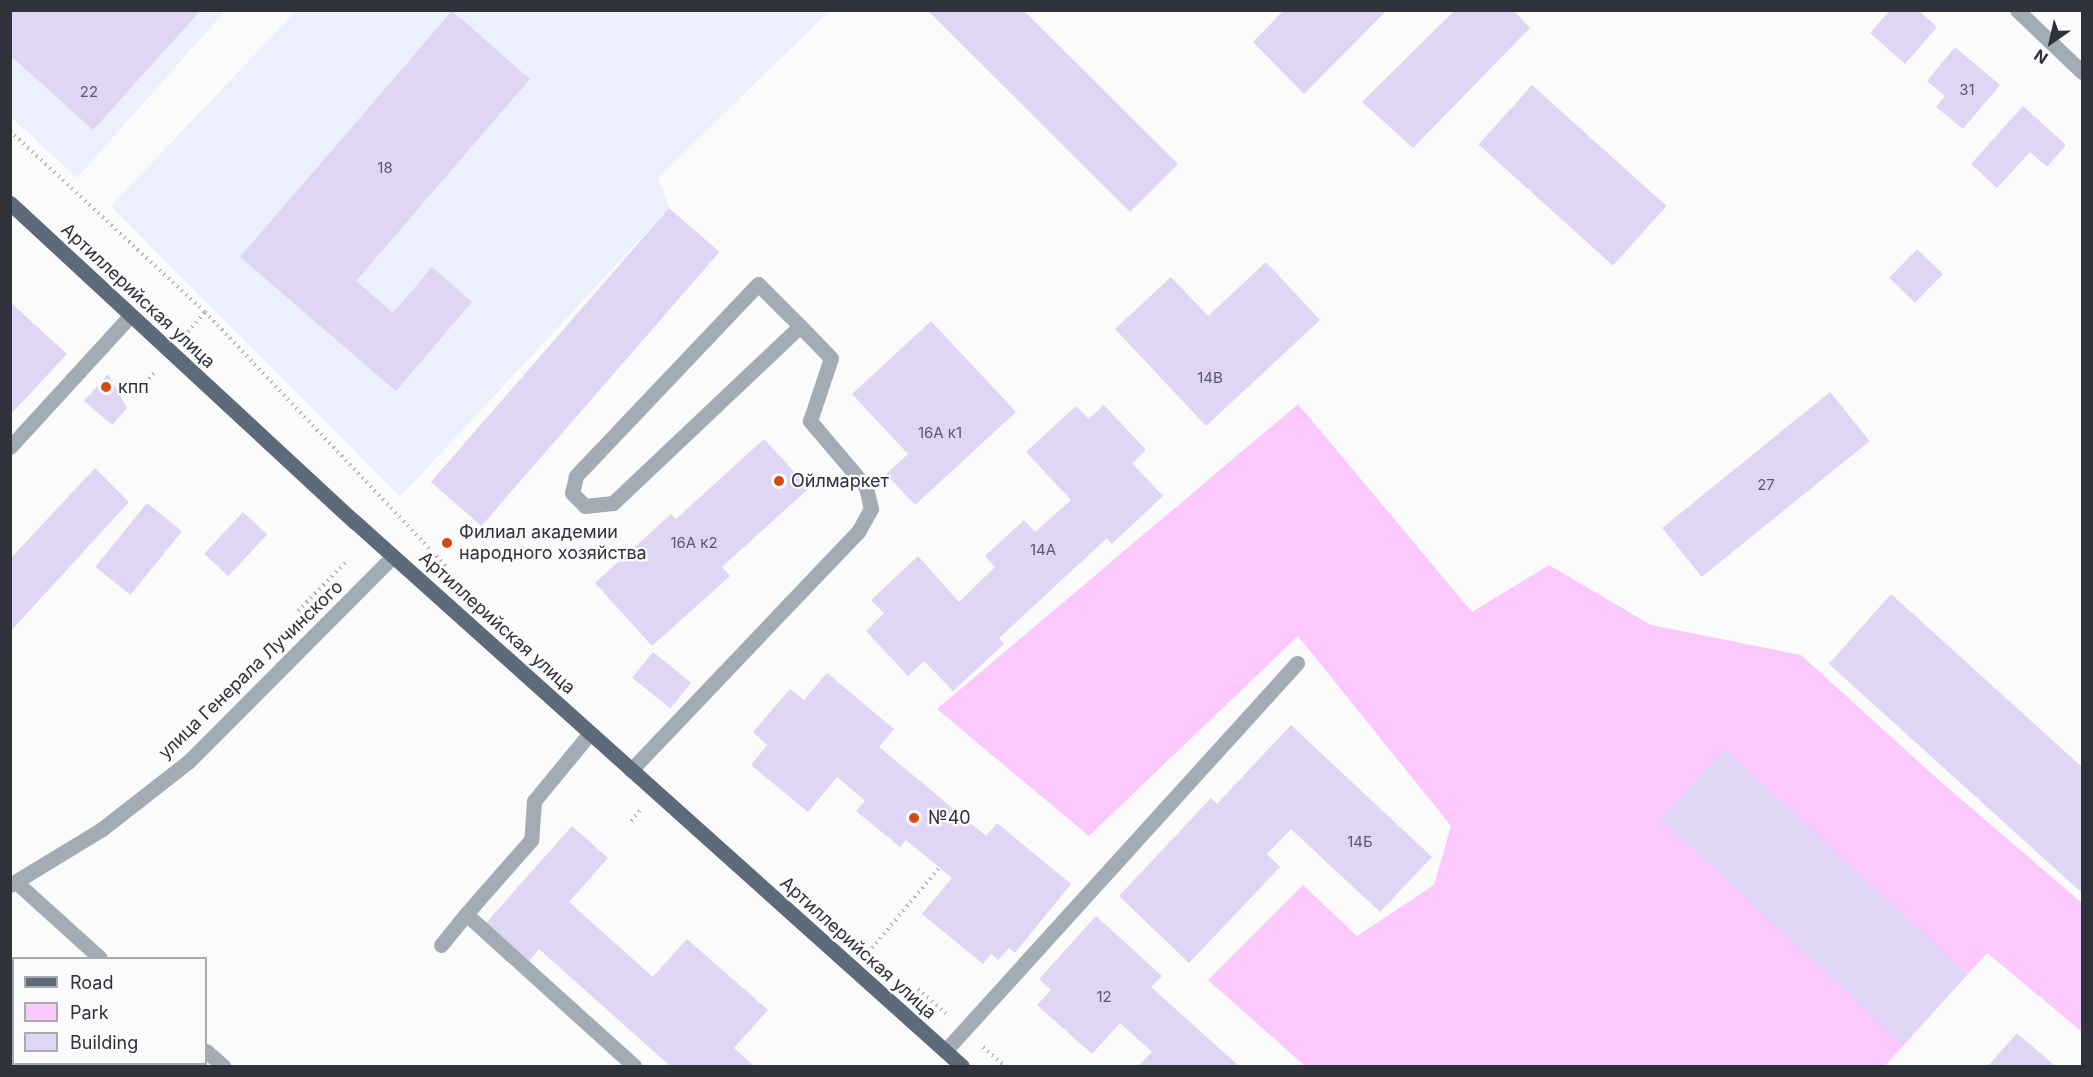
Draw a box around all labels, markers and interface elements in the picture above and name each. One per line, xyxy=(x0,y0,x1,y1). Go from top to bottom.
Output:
north arrow xyxy=(2021,12,2081,72)
text: N xyxy=(2030,45,2052,69)
house number: 31 xyxy=(1959,81,1975,99)
house number: 22 xyxy=(80,83,98,101)
house number: 18 xyxy=(377,159,393,177)
street label: Артиллерийская улица xyxy=(57,219,219,373)
house number: 14В xyxy=(1197,369,1223,387)
place label: кпп xyxy=(118,376,149,398)
marker: кпп xyxy=(99,380,113,394)
house number: 16А к1 xyxy=(918,424,962,442)
place label: Ойлмаркет xyxy=(791,470,889,492)
marker: Ойлмаркет xyxy=(772,474,786,488)
house number: 27 xyxy=(1757,476,1775,494)
place label: Филиал академии народного хозяйства xyxy=(459,522,647,564)
house number: 16А к2 xyxy=(670,534,718,552)
marker: Филиал академии народного хозяйства xyxy=(440,536,454,550)
house number: 14А xyxy=(1030,541,1056,559)
street label: Артиллерийская улица xyxy=(414,547,580,699)
street label: улица Генерала Лучинского xyxy=(154,576,348,764)
place label: №40 xyxy=(928,807,971,829)
marker: №40 xyxy=(905,809,923,827)
house number: 14Б xyxy=(1347,833,1373,851)
street label: Артиллерийская улица xyxy=(775,872,941,1024)
legend xyxy=(12,957,207,1065)
text: Road xyxy=(70,972,113,993)
house number: 12 xyxy=(1096,988,1112,1006)
text: Park xyxy=(70,1002,109,1023)
text: Building xyxy=(70,1032,138,1053)

